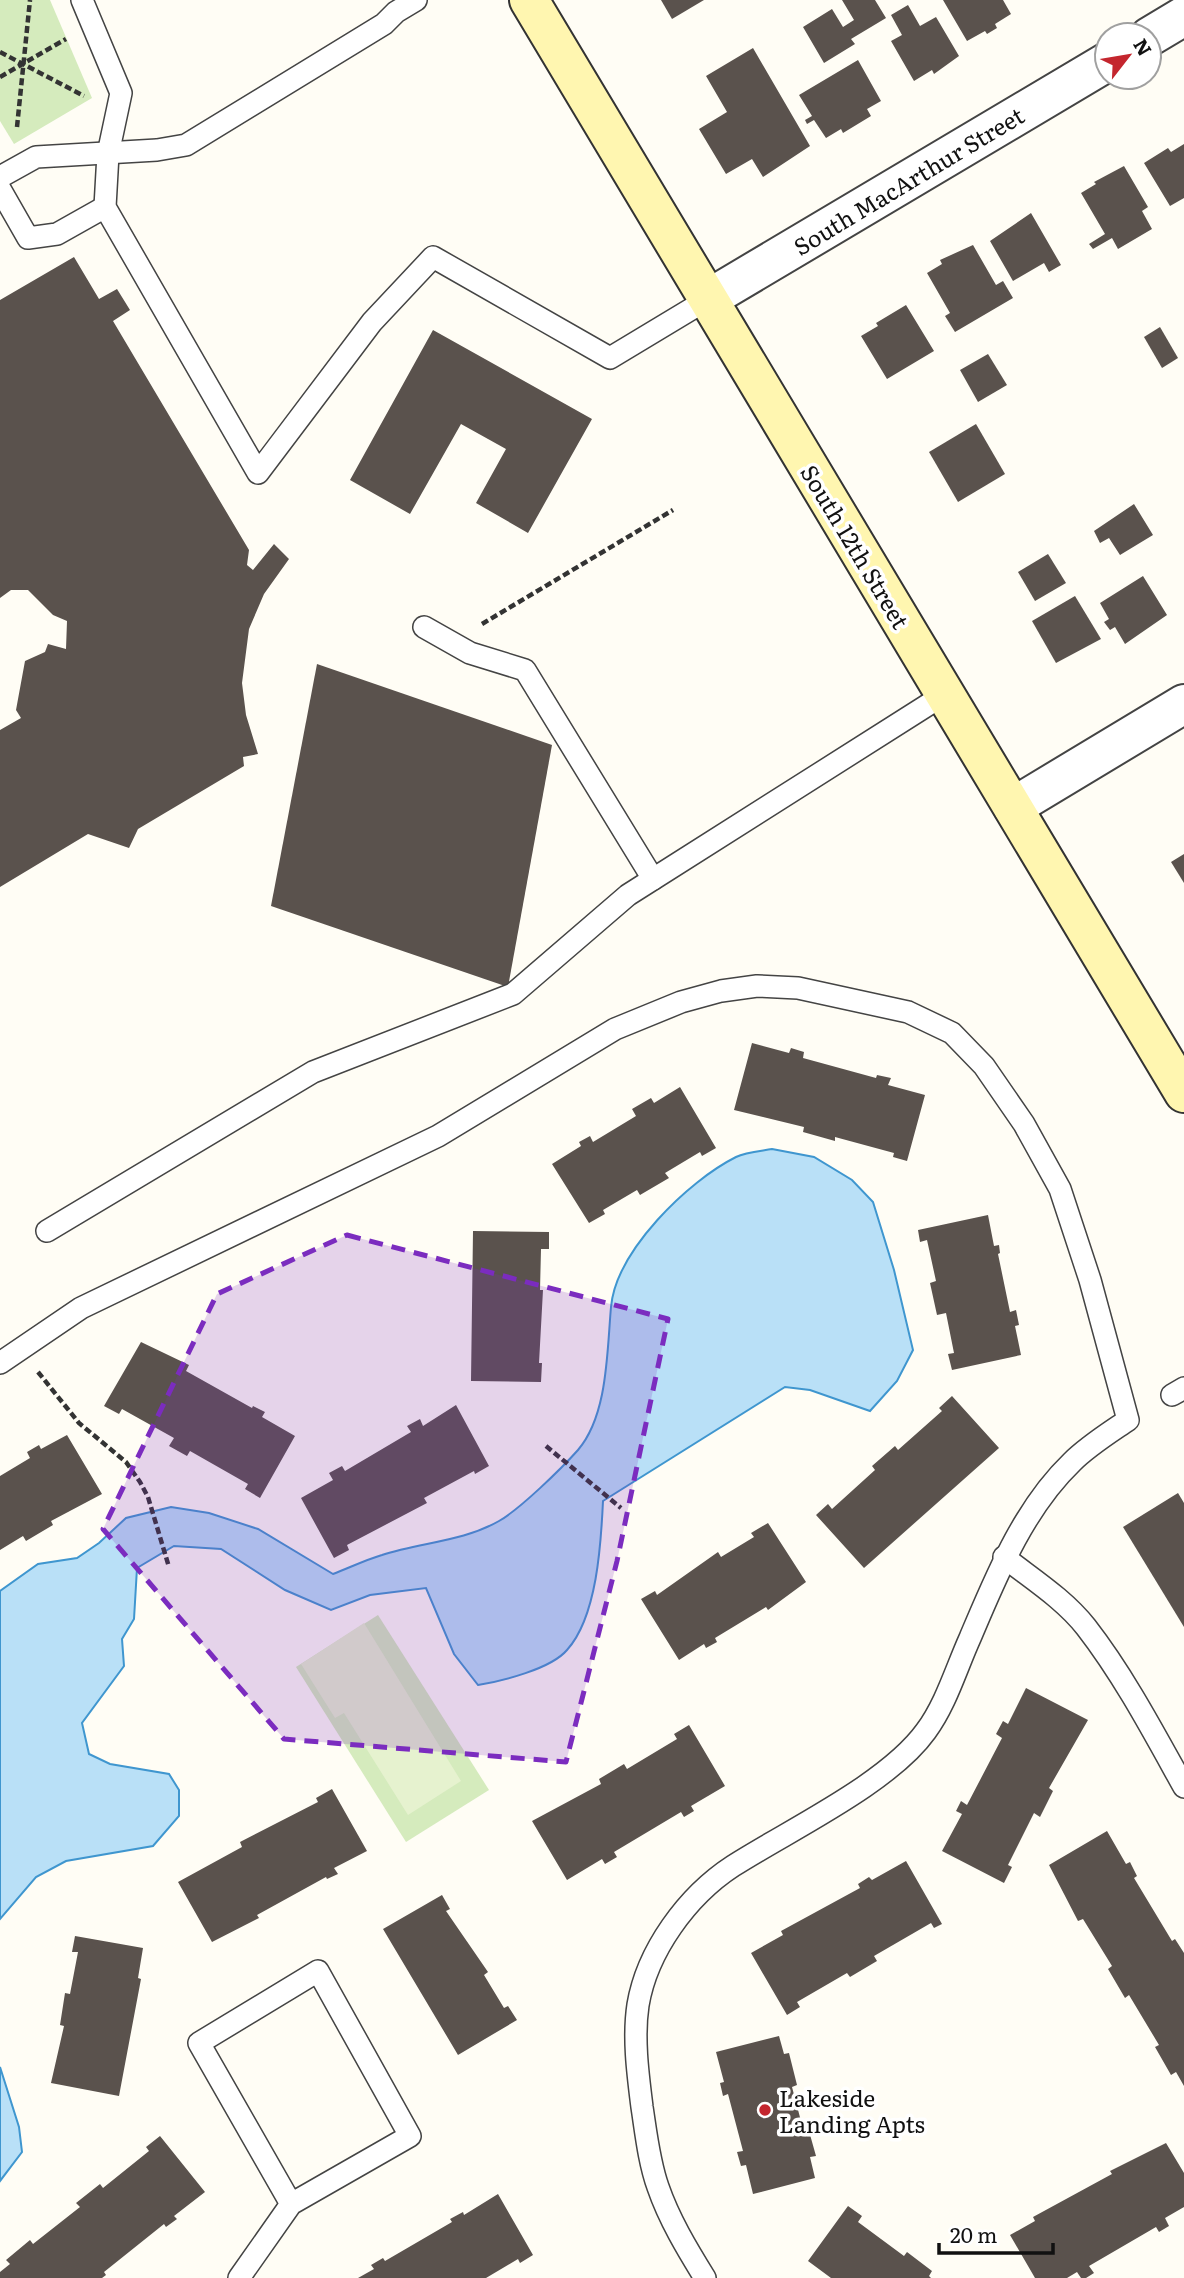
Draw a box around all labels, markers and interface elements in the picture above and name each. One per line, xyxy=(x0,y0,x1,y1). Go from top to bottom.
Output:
north arrow xyxy=(1093,21,1163,91)
text: N xyxy=(1127,33,1160,61)
street label: South MacArthur Street xyxy=(786,97,1030,262)
street label: South 12th Street xyxy=(794,457,919,635)
place label: Lakeside Landing Apts xyxy=(779,2080,925,2140)
marker: Lakeside Landing Apts xyxy=(757,2102,773,2118)
scale bar xyxy=(939,2212,1053,2256)
text: 20 m xyxy=(950,2218,997,2249)

